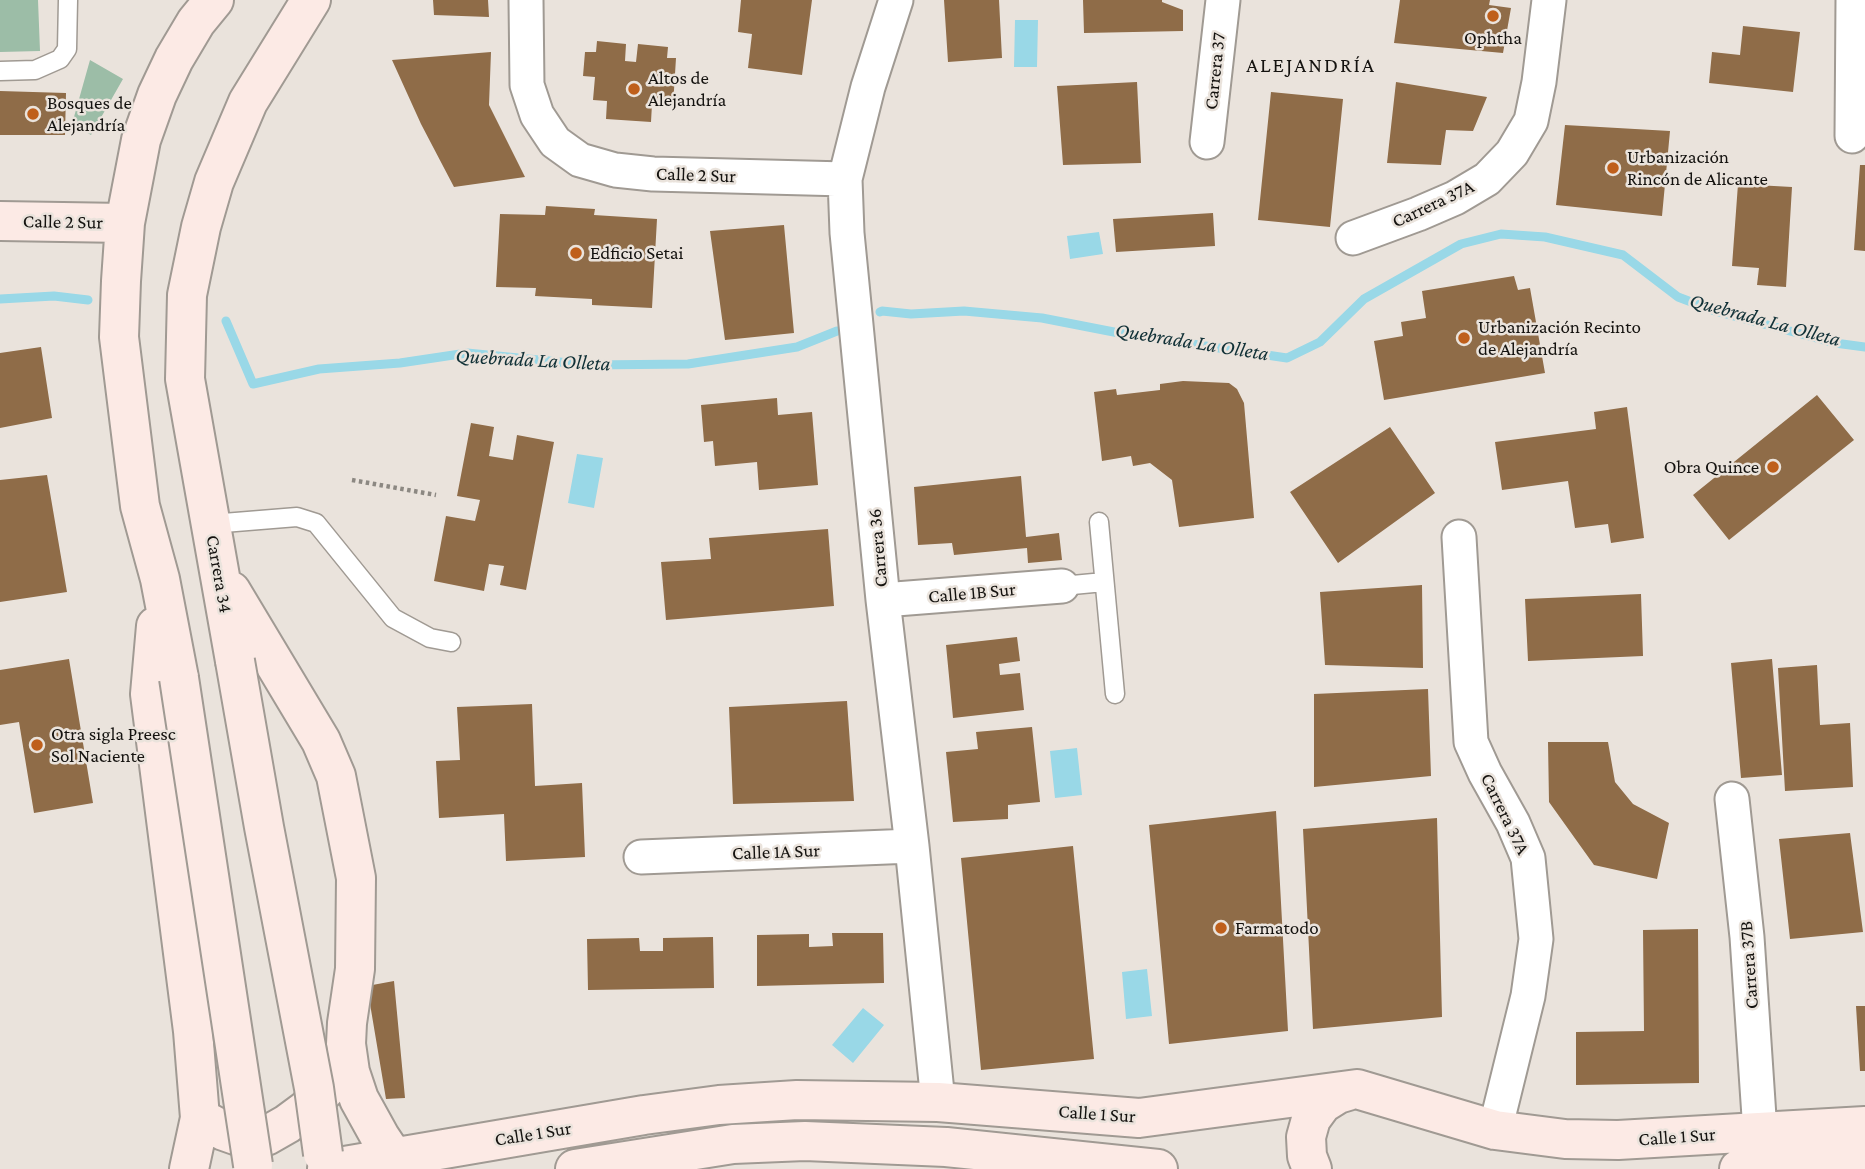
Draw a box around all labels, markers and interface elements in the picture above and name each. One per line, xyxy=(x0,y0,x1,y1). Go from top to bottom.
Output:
marker: Ophtha xyxy=(1485,8,1501,24)
place label: Ophtha xyxy=(1464,27,1522,49)
street label: Carrera 37 xyxy=(1200,31,1230,111)
district label: ALEJANDRÍA xyxy=(1247,53,1375,79)
place label: Altos de Alejandría xyxy=(648,67,726,111)
marker: Altos de Alejandría xyxy=(626,81,642,97)
place label: Bosques de Alejandría xyxy=(47,92,132,136)
marker: Bosques de Alejandría xyxy=(25,106,41,122)
place label: Urbanización Rincón de Alicante xyxy=(1627,146,1768,190)
marker: Urbanización Rincón de Alicante xyxy=(1605,160,1621,176)
street label: Calle 2 Sur xyxy=(656,162,736,188)
street label: Carrera 37A xyxy=(1388,175,1478,233)
street label: Calle 2 Sur xyxy=(23,210,103,234)
place label: Edficio Setai xyxy=(590,242,684,264)
marker: Edficio Setai xyxy=(568,245,584,261)
water label: Quebrada La Olleta xyxy=(1687,288,1843,352)
place label: Urbanización Recinto de Alejandría xyxy=(1478,316,1641,360)
water label: Quebrada La Olleta xyxy=(1113,317,1271,367)
marker: Urbanización Recinto de Alejandría xyxy=(1456,330,1472,346)
water label: Quebrada La Olleta xyxy=(455,343,611,377)
place label: Obra Quince xyxy=(1664,456,1759,478)
marker: Obra Quince xyxy=(1765,459,1781,475)
street label: Carrera 36 xyxy=(863,508,893,588)
street label: Carrera 34 xyxy=(201,533,237,615)
street label: Calle 1B Sur xyxy=(927,578,1017,608)
place label: Otra sigla Preesc Sol Naciente xyxy=(51,723,176,767)
marker: Otra sigla Preesc Sol Naciente xyxy=(29,737,45,753)
street label: Carrera 37A xyxy=(1475,770,1535,858)
street label: Calle 1A Sur xyxy=(732,839,820,865)
place label: Farmatodo xyxy=(1235,917,1319,939)
marker: Farmatodo xyxy=(1213,920,1229,936)
street label: Carrera 37B xyxy=(1735,920,1763,1010)
street label: Calle 1 Sur xyxy=(1058,1100,1136,1128)
street label: Calle 1 Sur xyxy=(493,1117,573,1151)
street label: Calle 1 Sur xyxy=(1638,1123,1716,1151)

